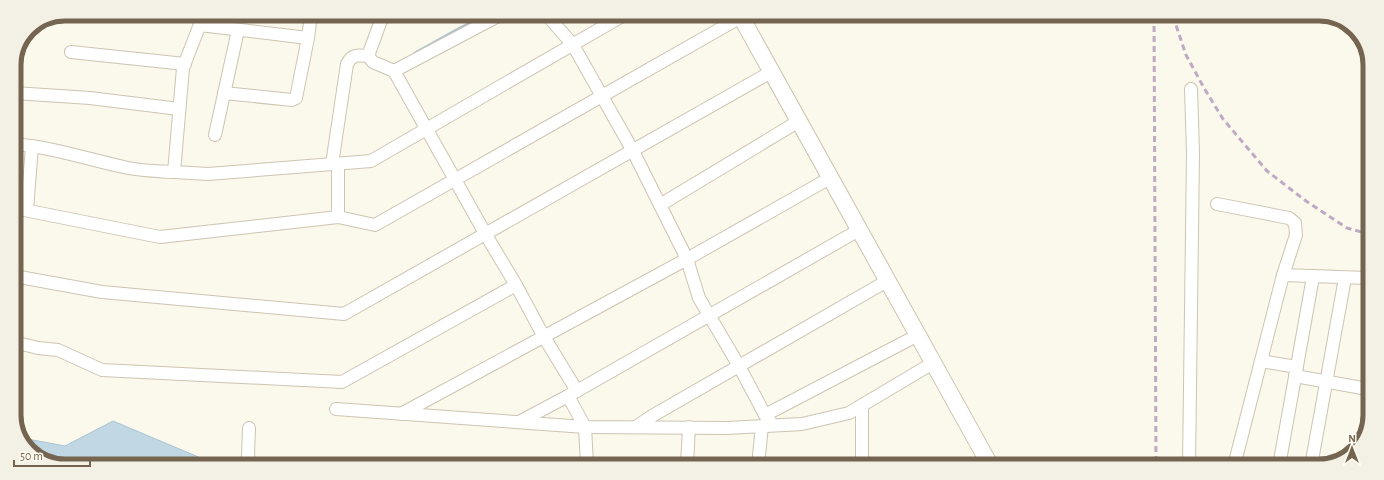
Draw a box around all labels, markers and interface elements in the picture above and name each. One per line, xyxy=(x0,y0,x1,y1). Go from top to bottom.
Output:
north arrow xyxy=(1332,428,1372,468)
text: N xyxy=(1348,433,1356,444)
scale bar xyxy=(14,442,90,468)
text: 50 m xyxy=(20,450,43,462)

